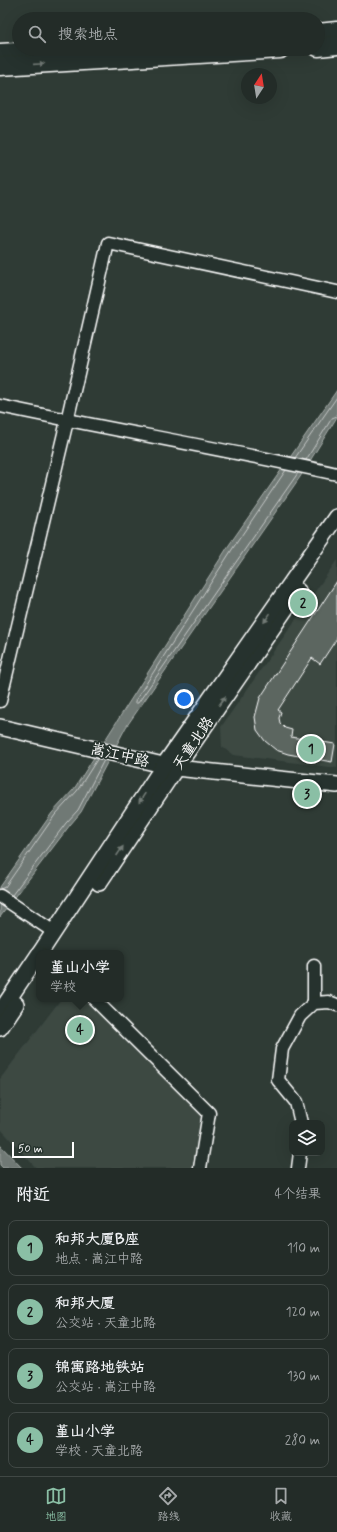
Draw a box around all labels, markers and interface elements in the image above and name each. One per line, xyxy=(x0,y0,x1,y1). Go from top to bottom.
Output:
search box xyxy=(12,12,325,56)
icon: search xyxy=(26,23,48,45)
text: 搜索地点 xyxy=(58,25,118,45)
one-way arrow xyxy=(33,61,46,67)
north arrow xyxy=(241,68,277,104)
pin: 2 xyxy=(290,588,316,618)
one-way arrow xyxy=(263,612,271,623)
your location xyxy=(174,689,194,709)
one-way arrow xyxy=(218,696,226,707)
street label: 天童北路 xyxy=(169,713,219,774)
pin: 1 xyxy=(298,734,324,764)
street label: 嵩江中路 xyxy=(88,739,151,772)
pin: 3 xyxy=(294,779,320,809)
one-way arrow xyxy=(139,792,146,804)
one-way arrow xyxy=(116,846,124,857)
popup xyxy=(36,950,124,1002)
text: 堇山小学 xyxy=(50,958,110,978)
text: 学校 xyxy=(50,979,76,996)
pin: 4 xyxy=(67,1015,93,1045)
map controls xyxy=(289,1120,325,1156)
button: layers xyxy=(289,1120,325,1156)
scale bar xyxy=(12,1140,74,1159)
text: 50 m xyxy=(18,1142,43,1156)
text: 附近 xyxy=(16,1184,50,1206)
text: 4个结果 xyxy=(274,1186,321,1203)
text: 和邦大厦B座 xyxy=(55,1230,140,1250)
text: 1 xyxy=(27,1240,33,1257)
text: 110 m xyxy=(287,1240,320,1257)
text: 地点 · 嵩江中路 xyxy=(55,1251,143,1268)
text: 和邦大厦 xyxy=(55,1294,115,1314)
text: 2 xyxy=(27,1304,33,1321)
text: 120 m xyxy=(286,1304,320,1321)
text: 公交站 · 天童北路 xyxy=(55,1315,156,1332)
text: 锦寓路地铁站 xyxy=(55,1358,145,1378)
text: 3 xyxy=(27,1368,33,1385)
text: 130 m xyxy=(287,1368,320,1385)
text: 公交站 · 嵩江中路 xyxy=(55,1379,156,1396)
text: 堇山小学 xyxy=(55,1422,115,1442)
text: 4 xyxy=(26,1432,34,1449)
text: 280 m xyxy=(285,1432,320,1449)
text: 学校 · 天童北路 xyxy=(55,1443,143,1460)
tab: 地图 xyxy=(45,1485,67,1524)
tab: 路线 xyxy=(157,1485,179,1524)
tab: 收藏 xyxy=(270,1485,292,1524)

